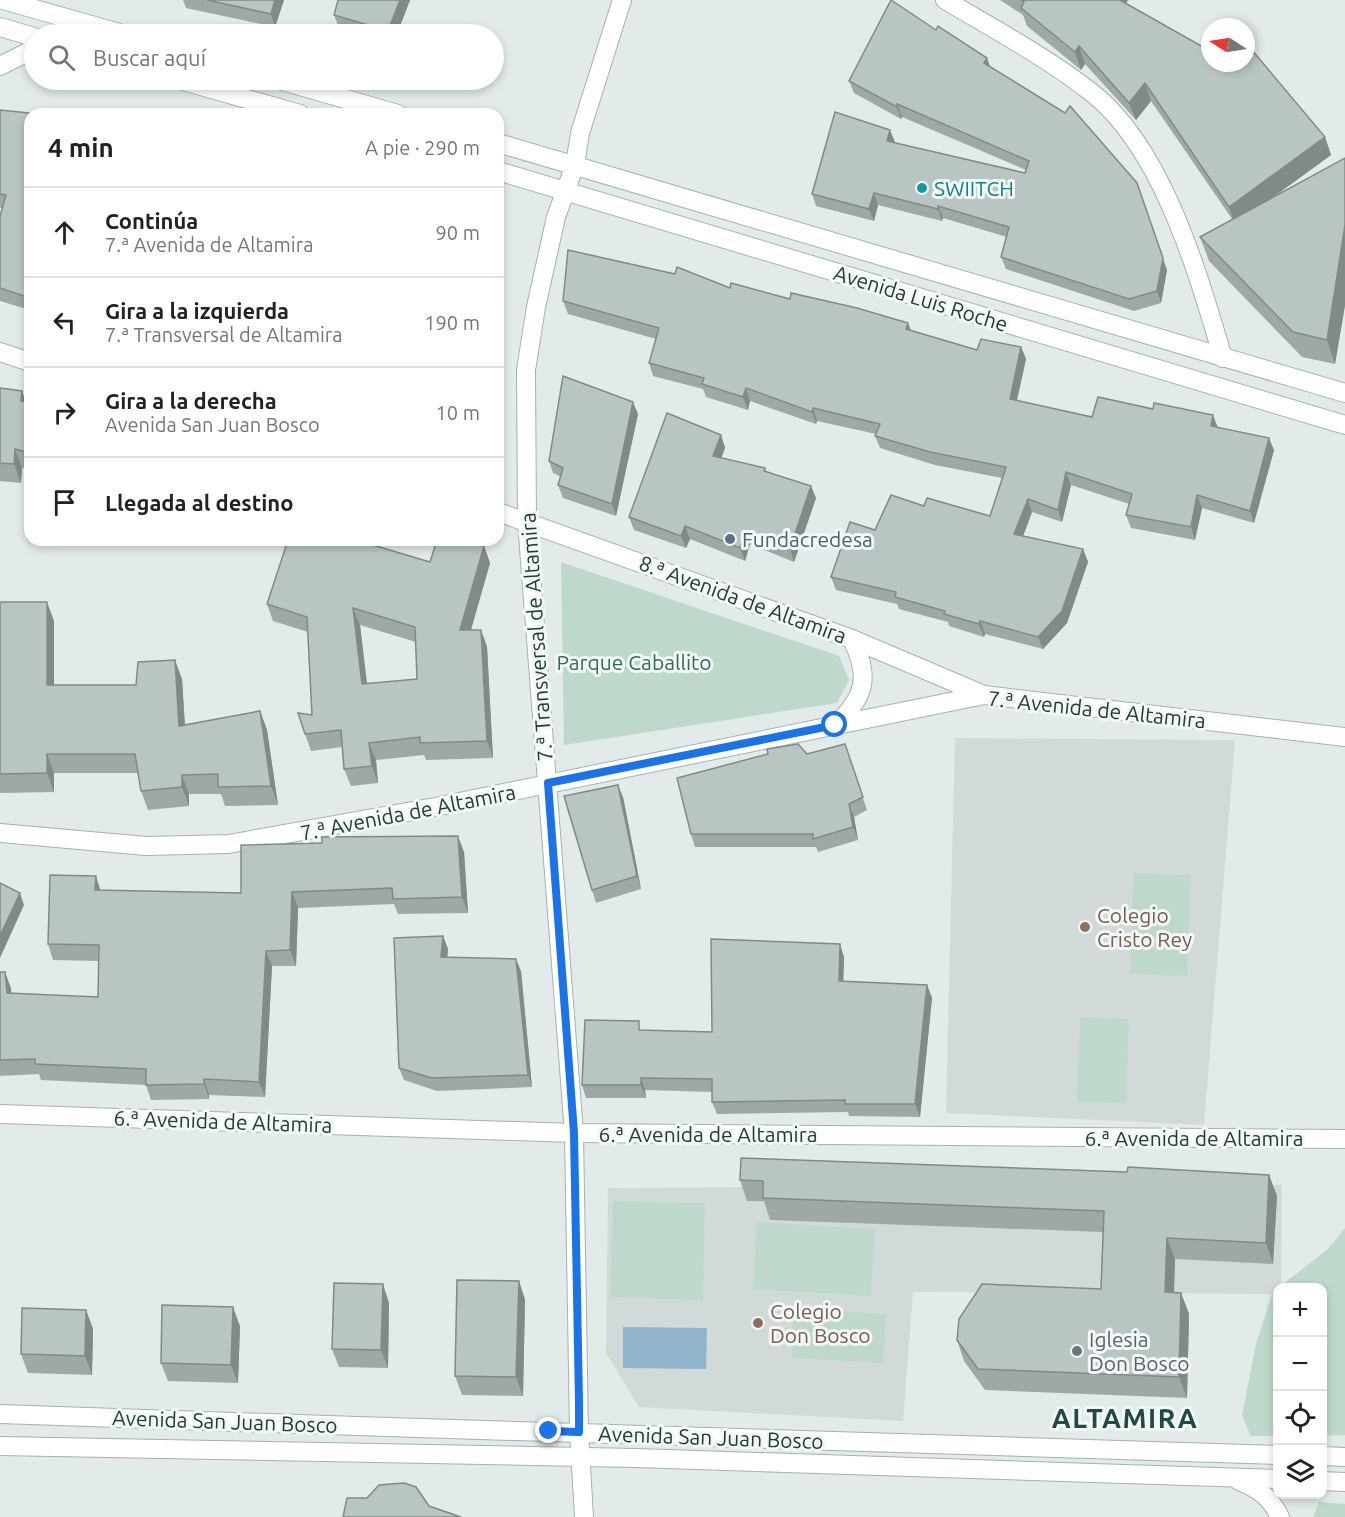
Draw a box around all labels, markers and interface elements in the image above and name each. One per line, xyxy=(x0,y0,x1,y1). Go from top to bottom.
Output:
north arrow xyxy=(1201,18,1255,72)
search box xyxy=(24,24,504,90)
icon: search xyxy=(45,41,78,74)
text: Buscar aquí xyxy=(93,45,206,70)
text: 4 min xyxy=(48,133,114,162)
text: A pie · 290 m xyxy=(365,136,480,159)
place label: SWIITCH xyxy=(934,176,1014,200)
marker: SWIITCH xyxy=(915,181,929,195)
text: Continúa xyxy=(105,208,198,233)
icon: ahead xyxy=(48,216,81,249)
text: 90 m xyxy=(436,221,480,244)
text: 7.ª Avenida de Altamira xyxy=(105,233,313,256)
street label: Avenida Luis Roche xyxy=(831,260,1011,336)
text: Gira a la izquierda xyxy=(105,298,289,323)
icon: left xyxy=(48,306,81,339)
text: 190 m xyxy=(424,311,480,334)
text: 7.ª Transversal de Altamira xyxy=(105,323,343,346)
text: Gira a la derecha xyxy=(105,388,277,413)
icon: right xyxy=(48,396,81,429)
text: 10 m xyxy=(436,401,480,424)
text: Avenida San Juan Bosco xyxy=(105,413,320,436)
icon: arrive xyxy=(48,486,81,519)
text: Llegada al destino xyxy=(105,490,293,515)
street label: 7.ª Transversal de Altamira xyxy=(515,512,557,762)
place label: Fundacredesa xyxy=(742,527,873,551)
marker: Fundacredesa xyxy=(723,532,737,546)
street label: 8.ª Avenida de Altamira xyxy=(636,550,850,648)
park label: Parque Caballito xyxy=(556,650,712,674)
street label: 7.ª Avenida de Altamira xyxy=(987,686,1207,732)
route start xyxy=(821,711,847,737)
street label: 7.ª Avenida de Altamira xyxy=(298,779,518,845)
place label: Colegio Cristo Rey xyxy=(1097,903,1192,951)
marker: Colegio Cristo Rey xyxy=(1078,920,1092,934)
street label: 6.ª Avenida de Altamira xyxy=(113,1105,333,1137)
street label: 6.ª Avenida de Altamira xyxy=(599,1122,817,1146)
street label: 6.ª Avenida de Altamira xyxy=(1085,1126,1303,1150)
map controls xyxy=(1273,1283,1327,1499)
button: + xyxy=(1273,1283,1327,1337)
place label: Colegio Don Bosco xyxy=(770,1299,871,1347)
marker: Colegio Don Bosco xyxy=(751,1316,765,1330)
place label: Iglesia Don Bosco xyxy=(1089,1327,1190,1375)
button: − xyxy=(1273,1337,1327,1391)
marker: Iglesia Don Bosco xyxy=(1070,1344,1084,1358)
button: locate xyxy=(1273,1391,1327,1445)
district label: ALTAMIRA xyxy=(1052,1403,1198,1433)
street label: Avenida San Juan Bosco xyxy=(112,1405,338,1437)
route end xyxy=(535,1417,561,1443)
street label: Avenida San Juan Bosco xyxy=(598,1421,824,1453)
button: layers xyxy=(1273,1445,1327,1499)

